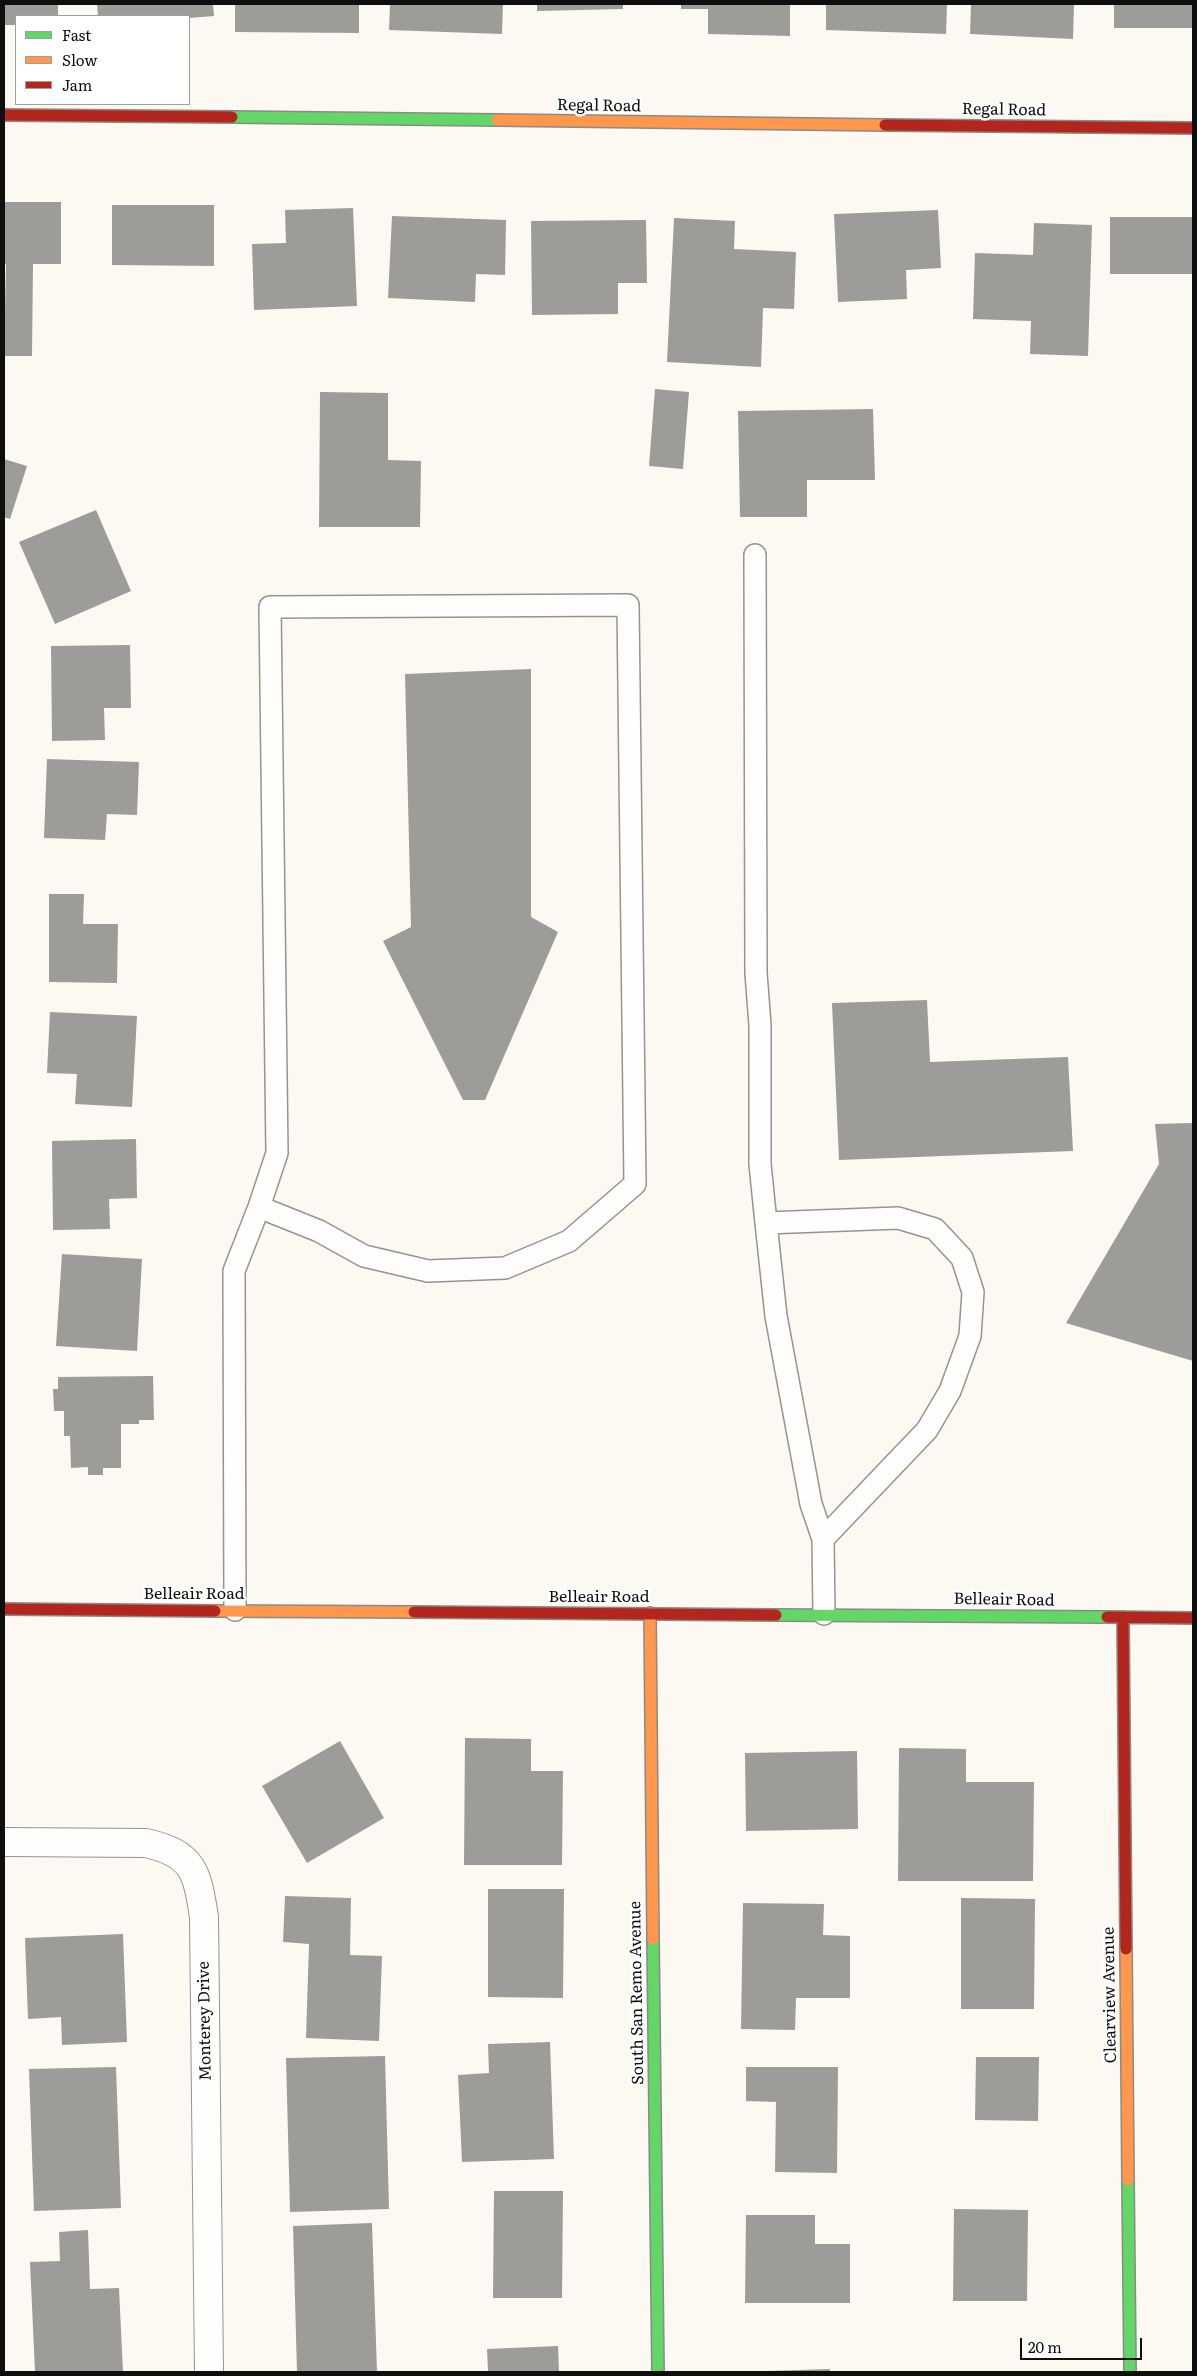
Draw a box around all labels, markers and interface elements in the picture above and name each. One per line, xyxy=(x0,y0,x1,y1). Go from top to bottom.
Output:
legend xyxy=(15,15,190,105)
text: Fast xyxy=(62,23,91,46)
text: Slow xyxy=(62,48,97,71)
text: Jam xyxy=(62,73,92,96)
street label: Regal Road xyxy=(557,96,641,116)
street label: Regal Road xyxy=(962,100,1046,120)
street label: Belleair Road xyxy=(143,1584,245,1604)
street label: Belleair Road xyxy=(548,1587,650,1607)
street label: Belleair Road xyxy=(953,1590,1055,1610)
street label: South San Remo Avenue xyxy=(626,1901,648,2085)
street label: Clearview Avenue xyxy=(1099,1927,1121,2063)
street label: Monterey Drive xyxy=(194,1961,216,2081)
scale bar xyxy=(1022,2328,1144,2360)
text: 20 m xyxy=(1028,2335,1062,2358)

